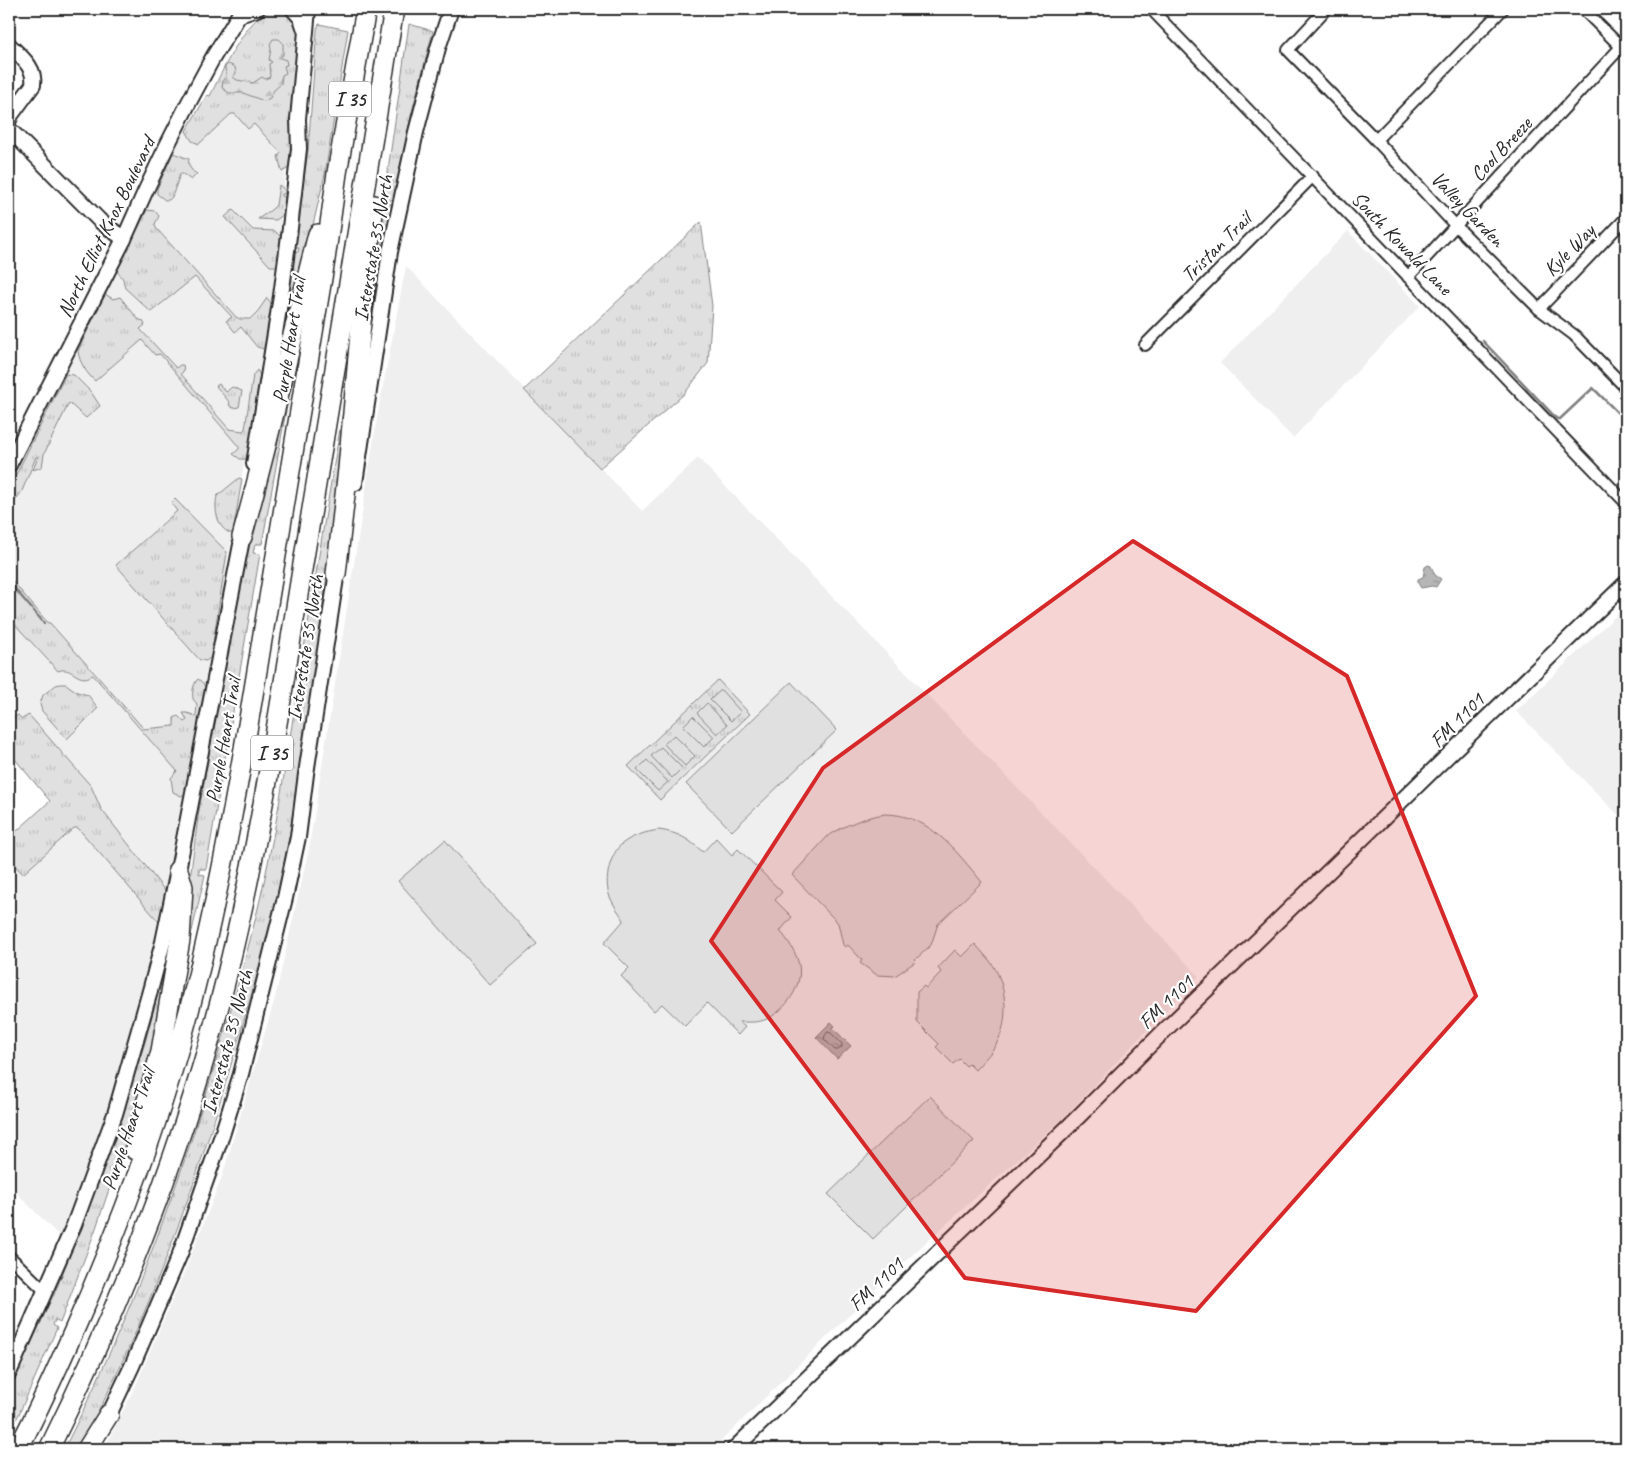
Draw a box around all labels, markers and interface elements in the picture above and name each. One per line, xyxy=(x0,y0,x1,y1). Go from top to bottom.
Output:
road number: I 35 xyxy=(329,82,371,116)
street label: Cool Breeze xyxy=(1465,110,1538,187)
street label: North Elliot Knox Boulevard xyxy=(51,130,162,321)
street label: Valley Garden xyxy=(1425,166,1512,253)
street label: Interstate 35 North xyxy=(347,172,399,323)
street label: South Kowald Lane xyxy=(1346,186,1459,301)
street label: Tristan Trail xyxy=(1175,204,1259,288)
street label: Kyle Way xyxy=(1538,217,1602,282)
street label: Purple Heart Trail xyxy=(266,272,312,405)
street label: Interstate 35 North xyxy=(281,572,330,723)
street label: Purple Heart Trail xyxy=(199,672,247,805)
street label: FM 1101 xyxy=(1424,686,1491,753)
road number: I 35 xyxy=(251,736,293,770)
street label: Interstate 35 North xyxy=(195,967,259,1117)
street label: FM 1101 xyxy=(1133,968,1200,1035)
street label: Purple Heart Trail xyxy=(95,1062,162,1193)
street label: FM 1101 xyxy=(843,1250,910,1317)

